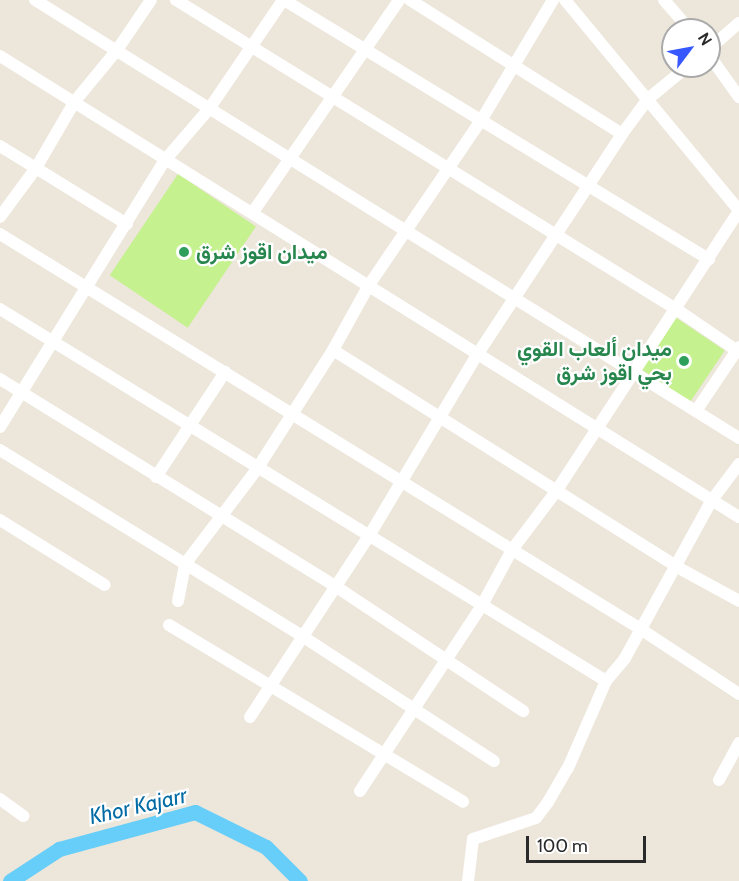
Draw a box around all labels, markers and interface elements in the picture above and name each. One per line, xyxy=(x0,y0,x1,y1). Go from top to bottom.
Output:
north arrow xyxy=(661,18,721,78)
text: N xyxy=(694,29,716,49)
place label: ميدان اقوز شرق xyxy=(196,239,328,265)
marker: ميدان اقوز شرق xyxy=(177,245,191,259)
place label: ميدان ألعاب القوي بحي اقوز شرق xyxy=(517,336,672,386)
marker: ميدان ألعاب القوي بحي اقوز شرق xyxy=(677,354,691,368)
water label: Khor Kajarr xyxy=(87,782,189,830)
scale bar xyxy=(529,824,649,862)
text: 100 m xyxy=(537,835,588,857)

